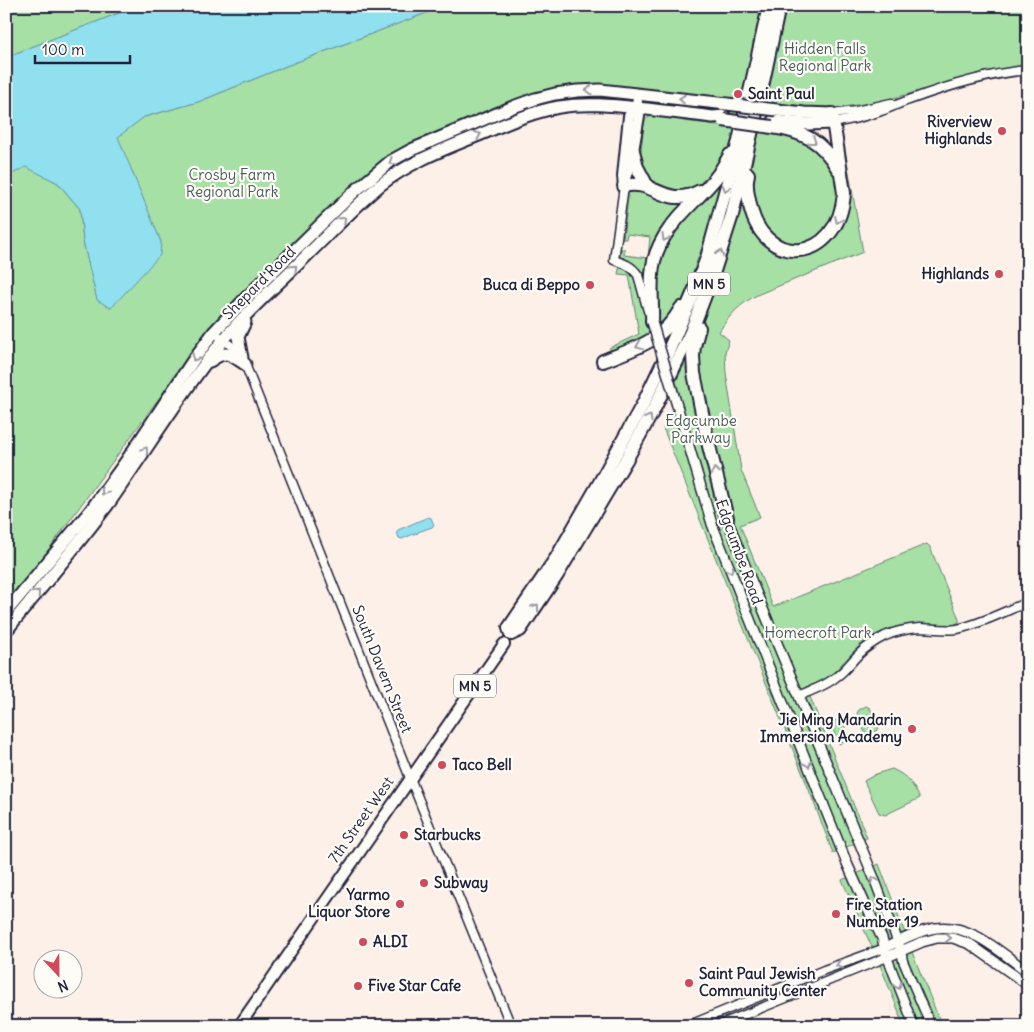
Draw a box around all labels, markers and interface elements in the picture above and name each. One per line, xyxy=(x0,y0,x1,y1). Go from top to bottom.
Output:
scale bar xyxy=(35,32,130,64)
park label: Hidden Falls Regional Park xyxy=(779,39,872,75)
text: 100 m xyxy=(42,40,84,59)
place label: Saint Paul xyxy=(748,84,815,103)
one-way arrow xyxy=(585,85,593,96)
marker: Saint Paul xyxy=(732,88,744,100)
one-way arrow xyxy=(678,94,686,105)
place label: Riverview Highlands xyxy=(925,112,992,149)
marker: Riverview Highlands xyxy=(996,125,1008,137)
one-way arrow xyxy=(474,131,482,141)
one-way arrow xyxy=(808,134,817,144)
one-way arrow xyxy=(388,156,397,165)
park label: Crosby Farm Regional Park xyxy=(186,165,279,201)
one-way arrow xyxy=(721,183,731,191)
one-way arrow xyxy=(833,215,844,224)
one-way arrow xyxy=(338,217,347,226)
one-way arrow xyxy=(661,232,671,241)
street label: Shepard Road xyxy=(218,242,299,323)
one-way arrow xyxy=(714,249,724,257)
place label: Highlands xyxy=(922,264,989,284)
one-way arrow xyxy=(288,265,297,274)
marker: Highlands xyxy=(993,268,1005,280)
road number: MN 5 xyxy=(688,272,730,296)
place label: Buca di Beppo xyxy=(483,275,581,295)
marker: Buca di Beppo xyxy=(584,279,596,291)
one-way arrow xyxy=(635,340,644,351)
one-way arrow xyxy=(192,352,201,362)
park label: Edgcumbe Parkway xyxy=(665,411,737,447)
one-way arrow xyxy=(643,414,653,423)
one-way arrow xyxy=(139,446,148,455)
one-way arrow xyxy=(710,466,721,475)
one-way arrow xyxy=(101,486,109,495)
street label: Edgcumbe Road xyxy=(712,497,767,607)
one-way arrow xyxy=(724,565,734,574)
one-way arrow xyxy=(31,590,40,599)
street label: South Davern Street xyxy=(348,602,417,735)
one-way arrow xyxy=(530,603,539,613)
park label: Homecroft Park xyxy=(765,623,872,642)
road number: MN 5 xyxy=(454,674,496,698)
place label: Jie Ming Mandarin Immersion Academy xyxy=(760,710,902,747)
marker: Jie Ming Mandarin Immersion Academy xyxy=(906,723,918,735)
place label: Taco Bell xyxy=(452,755,512,774)
marker: Taco Bell xyxy=(436,759,448,771)
one-way arrow xyxy=(801,759,812,768)
street label: 7th Street West xyxy=(324,773,397,867)
place label: Starbucks xyxy=(414,825,481,844)
marker: Starbucks xyxy=(398,829,410,841)
place label: Subway xyxy=(434,873,488,893)
one-way arrow xyxy=(870,876,880,884)
marker: Subway xyxy=(418,877,430,889)
place label: Yarmo Liquor Store xyxy=(308,885,391,922)
place label: Fire Station Number 19 xyxy=(846,895,923,931)
marker: Yarmo Liquor Store xyxy=(394,898,406,910)
marker: Fire Station Number 19 xyxy=(830,908,842,920)
place label: ALDI xyxy=(373,932,408,951)
one-way arrow xyxy=(944,933,952,944)
marker: ALDI xyxy=(357,936,369,948)
north arrow xyxy=(32,950,82,1000)
one-way arrow xyxy=(835,959,844,969)
place label: Saint Paul Jewish Community Center xyxy=(699,964,827,1001)
text: N xyxy=(55,976,71,996)
place label: Five Star Cafe xyxy=(368,976,461,995)
marker: Saint Paul Jewish Community Center xyxy=(683,977,695,989)
marker: Five Star Cafe xyxy=(352,980,364,992)
one-way arrow xyxy=(892,981,902,990)

